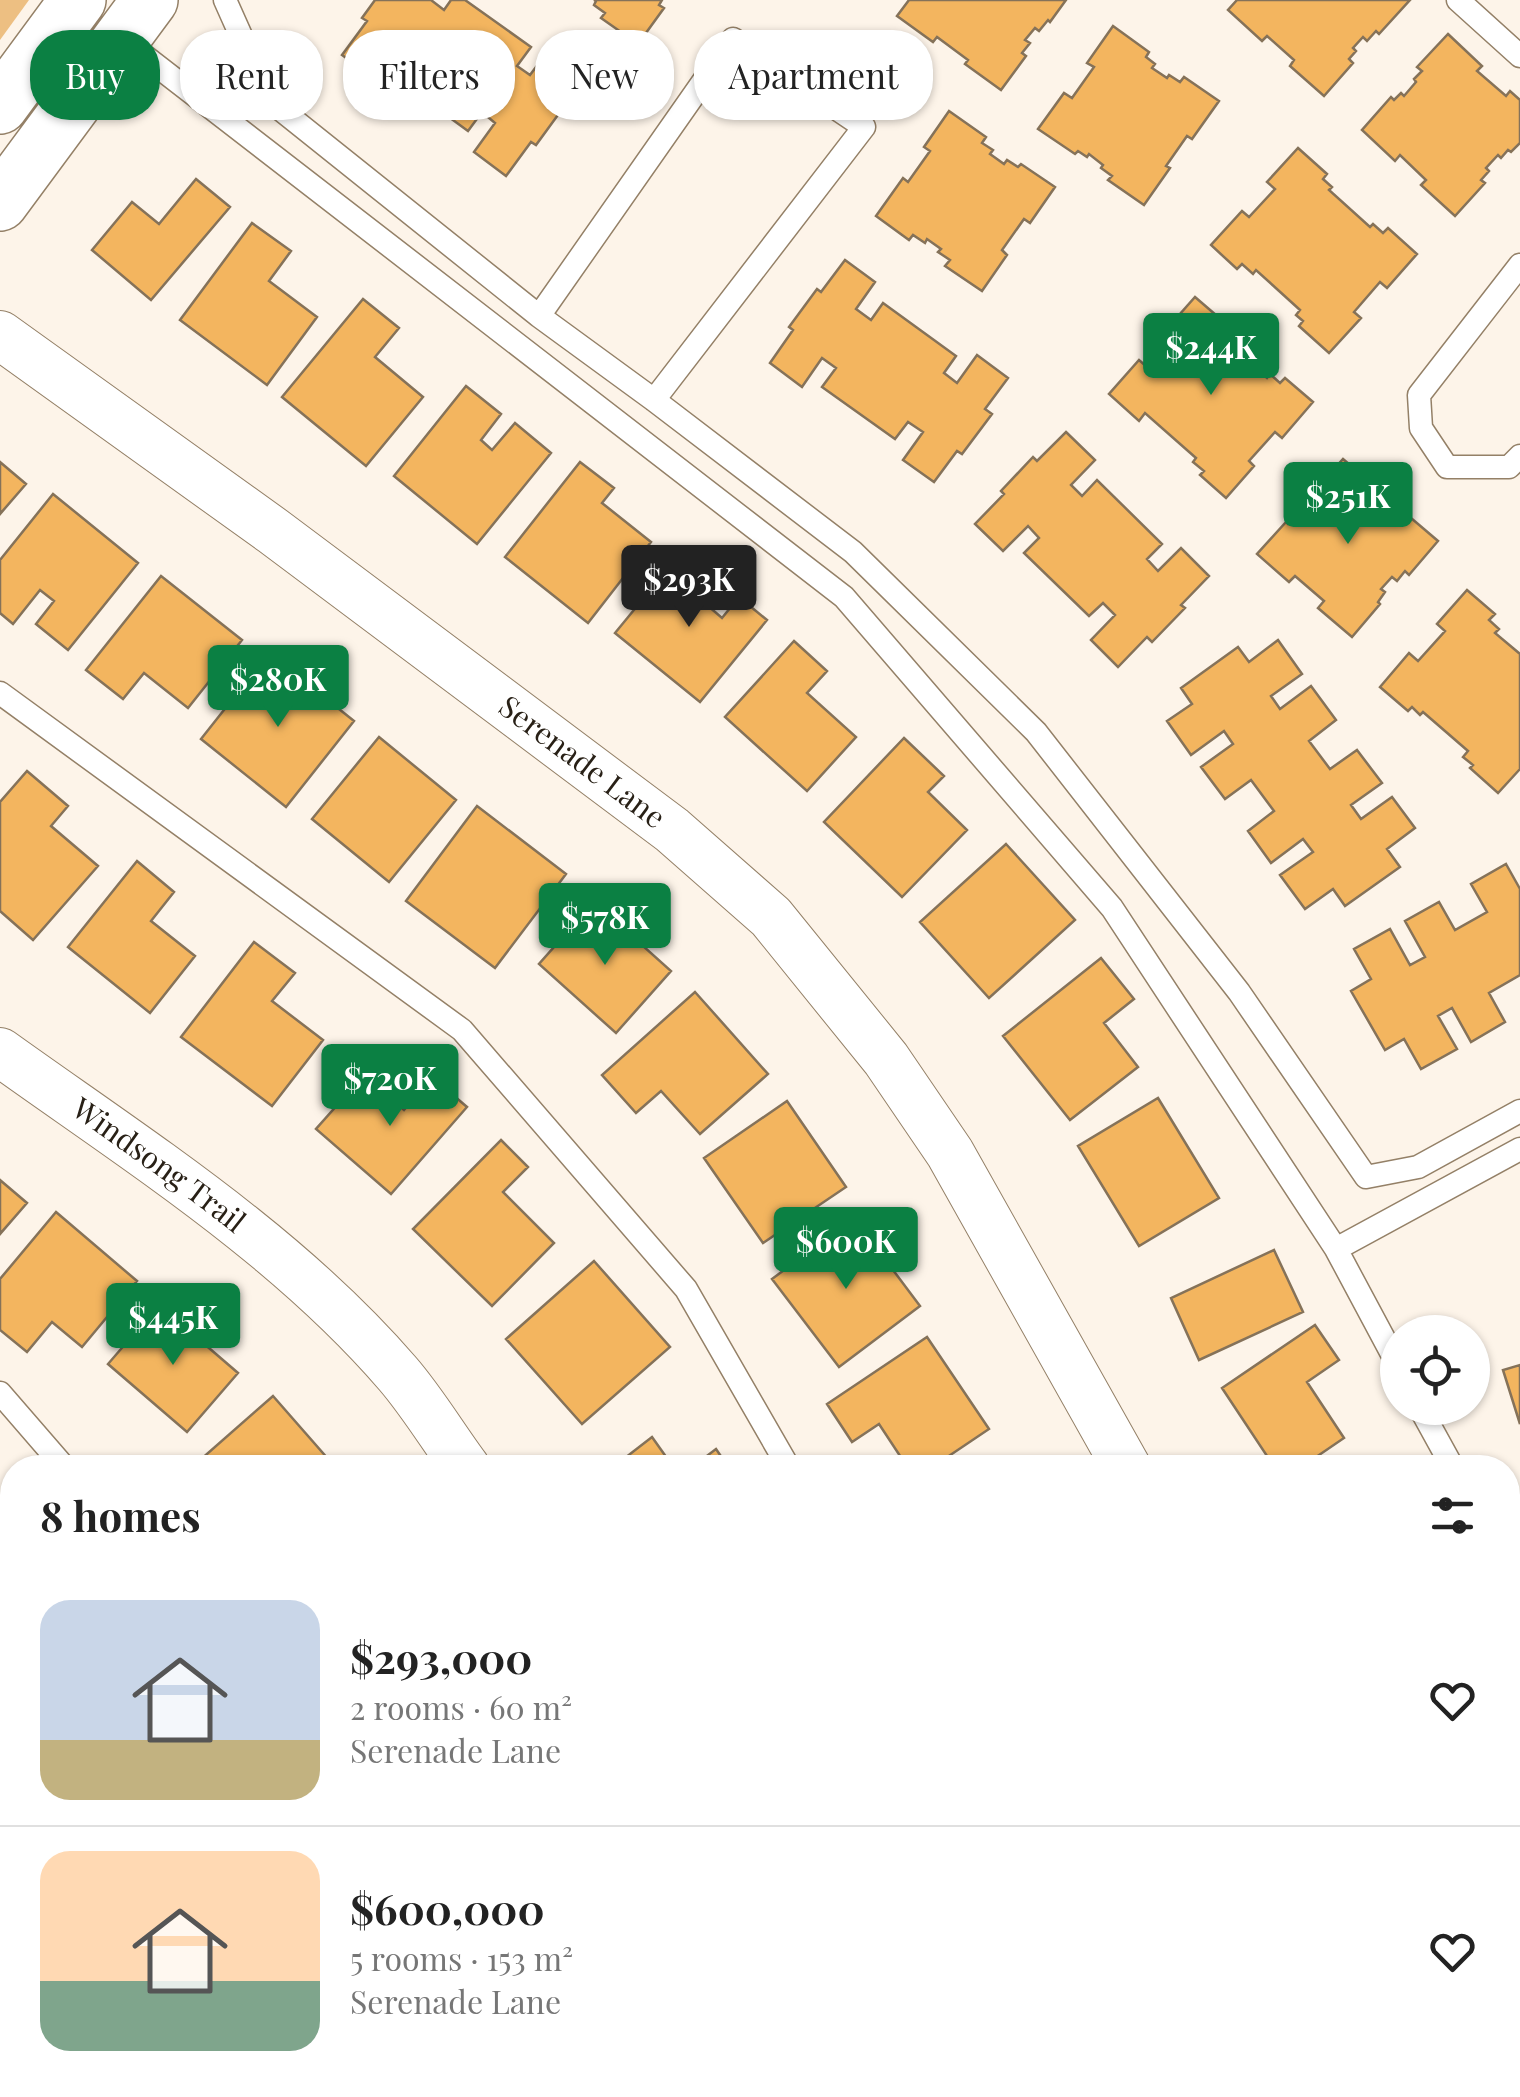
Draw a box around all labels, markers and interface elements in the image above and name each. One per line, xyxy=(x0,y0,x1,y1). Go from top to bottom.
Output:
chip: Buy xyxy=(30,30,160,120)
chip: Rent xyxy=(180,30,323,120)
chip: Filters xyxy=(343,30,515,120)
chip: New xyxy=(535,30,674,120)
chip: Apartment xyxy=(694,30,933,120)
pin: $244K xyxy=(1141,313,1281,398)
text: $244K xyxy=(1165,324,1257,367)
pin: $251K xyxy=(1278,462,1418,547)
text: $251K xyxy=(1306,473,1390,516)
pin: $293K xyxy=(619,545,759,630)
text: $293K xyxy=(643,556,735,599)
pin: $280K xyxy=(208,645,348,730)
text: $280K xyxy=(230,656,326,699)
street label: Serenade Lane xyxy=(492,685,674,836)
pin: $578K xyxy=(535,883,675,968)
text: $578K xyxy=(561,894,649,937)
pin: $720K xyxy=(320,1044,460,1129)
text: $720K xyxy=(343,1055,437,1098)
street label: Windsong Trail xyxy=(64,1087,255,1241)
pin: $600K xyxy=(776,1207,916,1292)
text: $600K xyxy=(796,1218,896,1261)
pin: $445K xyxy=(103,1283,243,1368)
text: $445K xyxy=(128,1294,218,1337)
map controls xyxy=(1380,1315,1490,1425)
button: locate xyxy=(1380,1315,1490,1425)
text: 8 homes xyxy=(40,1487,201,1543)
icon: filters xyxy=(1425,1488,1480,1543)
text: $293,000 xyxy=(350,1629,532,1685)
icon: home xyxy=(120,1640,240,1760)
icon: heart xyxy=(1425,1673,1480,1728)
text: 2 rooms · 60 m² xyxy=(350,1685,572,1728)
text: Serenade Lane xyxy=(350,1728,561,1771)
text: $600,000 xyxy=(350,1880,545,1936)
icon: home xyxy=(120,1891,240,2011)
icon: heart xyxy=(1425,1924,1480,1979)
text: 5 rooms · 153 m² xyxy=(350,1936,573,1979)
text: Serenade Lane xyxy=(350,1979,561,2022)

